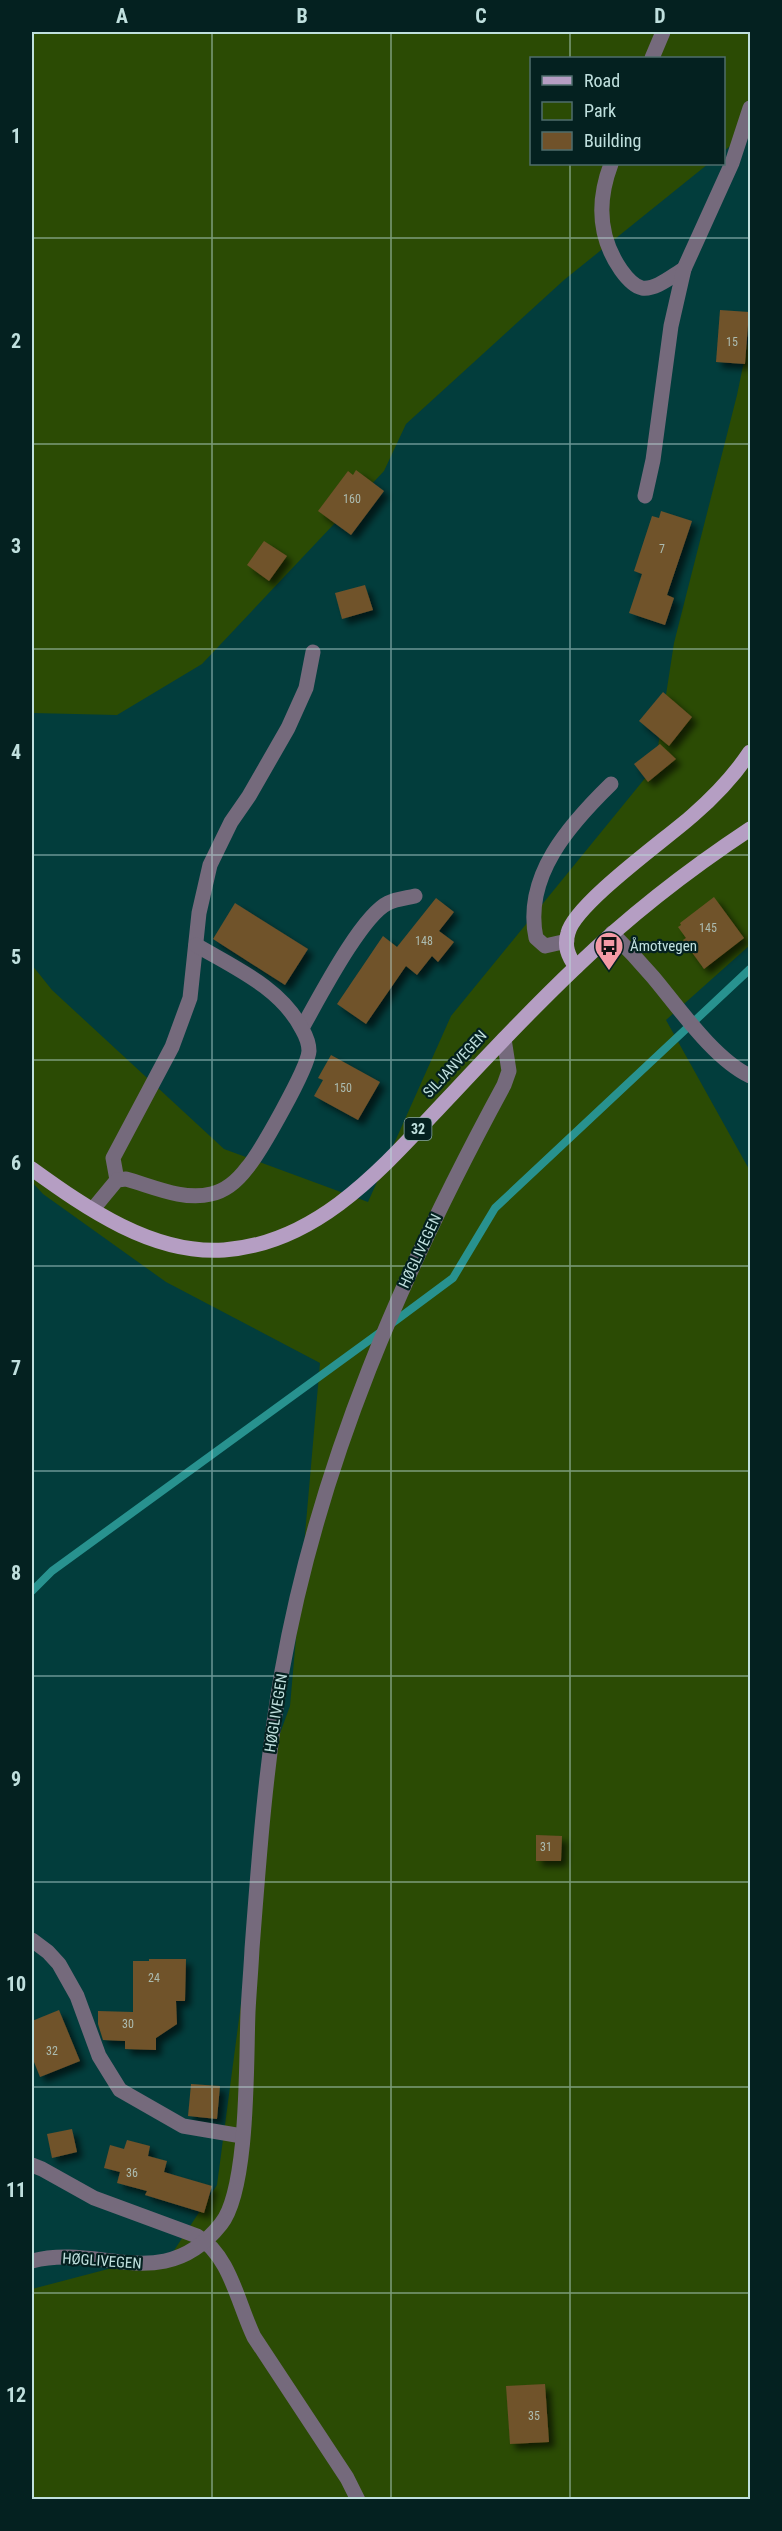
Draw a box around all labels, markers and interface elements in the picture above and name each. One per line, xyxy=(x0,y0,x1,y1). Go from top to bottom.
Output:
text: A xyxy=(116,4,128,28)
text: B xyxy=(296,4,308,28)
text: C xyxy=(475,4,487,28)
text: D xyxy=(654,4,666,28)
legend xyxy=(530,57,725,165)
text: Road xyxy=(584,70,620,91)
text: Park xyxy=(584,100,616,121)
text: 1 xyxy=(11,124,21,148)
text: Building xyxy=(584,130,641,151)
text: 2 xyxy=(11,329,21,353)
house number: 15 xyxy=(726,335,738,349)
house number: 160 xyxy=(343,492,361,506)
text: 3 xyxy=(11,534,21,558)
house number: 7 xyxy=(659,542,665,556)
text: 4 xyxy=(11,740,21,764)
house number: 145 xyxy=(699,921,717,935)
bus stop icon: Åmotvegen xyxy=(593,930,625,972)
house number: 148 xyxy=(415,934,433,948)
place label: Åmotvegen xyxy=(630,937,697,955)
text: 5 xyxy=(11,945,21,969)
street label: SILJANVEGEN xyxy=(419,1027,491,1101)
house number: 150 xyxy=(334,1081,352,1095)
road number: 32 xyxy=(404,1118,432,1140)
text: 6 xyxy=(11,1151,21,1175)
street label: HØGLIVEGEN xyxy=(395,1211,445,1291)
text: 7 xyxy=(11,1356,21,1380)
text: 8 xyxy=(11,1561,21,1585)
street label: HØGLIVEGEN xyxy=(261,1672,291,1754)
text: 9 xyxy=(11,1767,21,1791)
house number: 31 xyxy=(540,1840,552,1854)
house number: 24 xyxy=(148,1971,160,1985)
text: 10 xyxy=(6,1972,26,1996)
house number: 30 xyxy=(122,2017,134,2031)
house number: 32 xyxy=(46,2044,58,2058)
house number: 36 xyxy=(126,2166,138,2180)
text: 11 xyxy=(6,2178,26,2202)
street label: HØGLIVEGEN xyxy=(62,2249,142,2273)
text: 12 xyxy=(6,2383,26,2407)
house number: 35 xyxy=(528,2409,540,2423)

